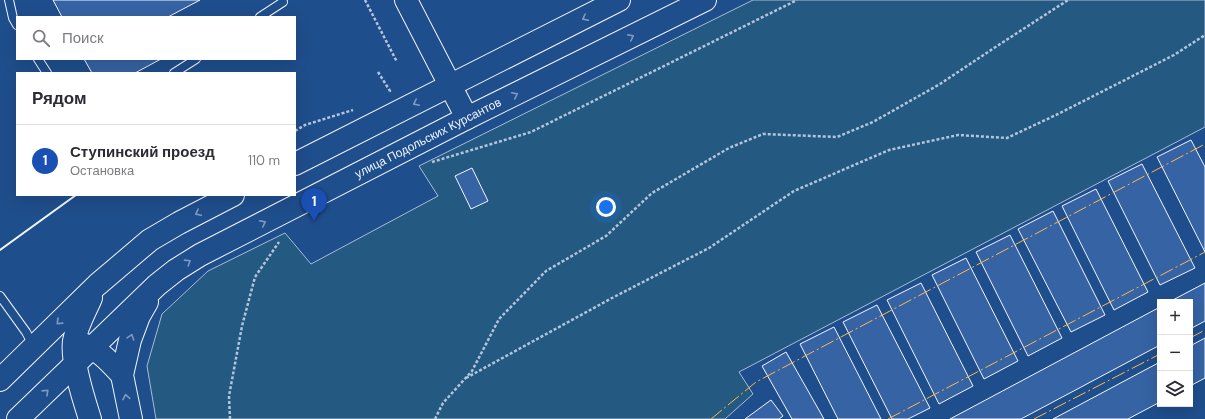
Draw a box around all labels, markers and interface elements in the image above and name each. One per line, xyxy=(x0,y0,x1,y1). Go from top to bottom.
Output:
one-way arrow xyxy=(581,13,589,20)
search box xyxy=(16,16,296,60)
icon: search xyxy=(30,27,52,49)
text: Поиск xyxy=(62,28,104,48)
one-way arrow xyxy=(627,34,634,42)
text: Рядом xyxy=(32,87,87,109)
one-way arrow xyxy=(510,92,518,100)
street label: улица Подольских Курсантов xyxy=(352,94,504,182)
one-way arrow xyxy=(413,98,420,105)
text: Ступинский проезд xyxy=(70,142,215,162)
text: 1 xyxy=(43,152,47,169)
text: 110 m xyxy=(248,152,280,169)
text: Остановка xyxy=(70,162,134,179)
pin: 1 xyxy=(301,188,327,221)
your location xyxy=(596,197,616,217)
one-way arrow xyxy=(195,208,203,215)
one-way arrow xyxy=(259,220,266,227)
one-way arrow xyxy=(184,259,191,267)
map controls xyxy=(1157,299,1193,407)
button: + xyxy=(1157,299,1193,335)
one-way arrow xyxy=(56,317,64,325)
one-way arrow xyxy=(126,334,135,341)
button: − xyxy=(1157,335,1193,371)
button: layers xyxy=(1157,371,1193,407)
one-way arrow xyxy=(41,389,49,397)
one-way arrow xyxy=(122,394,131,400)

